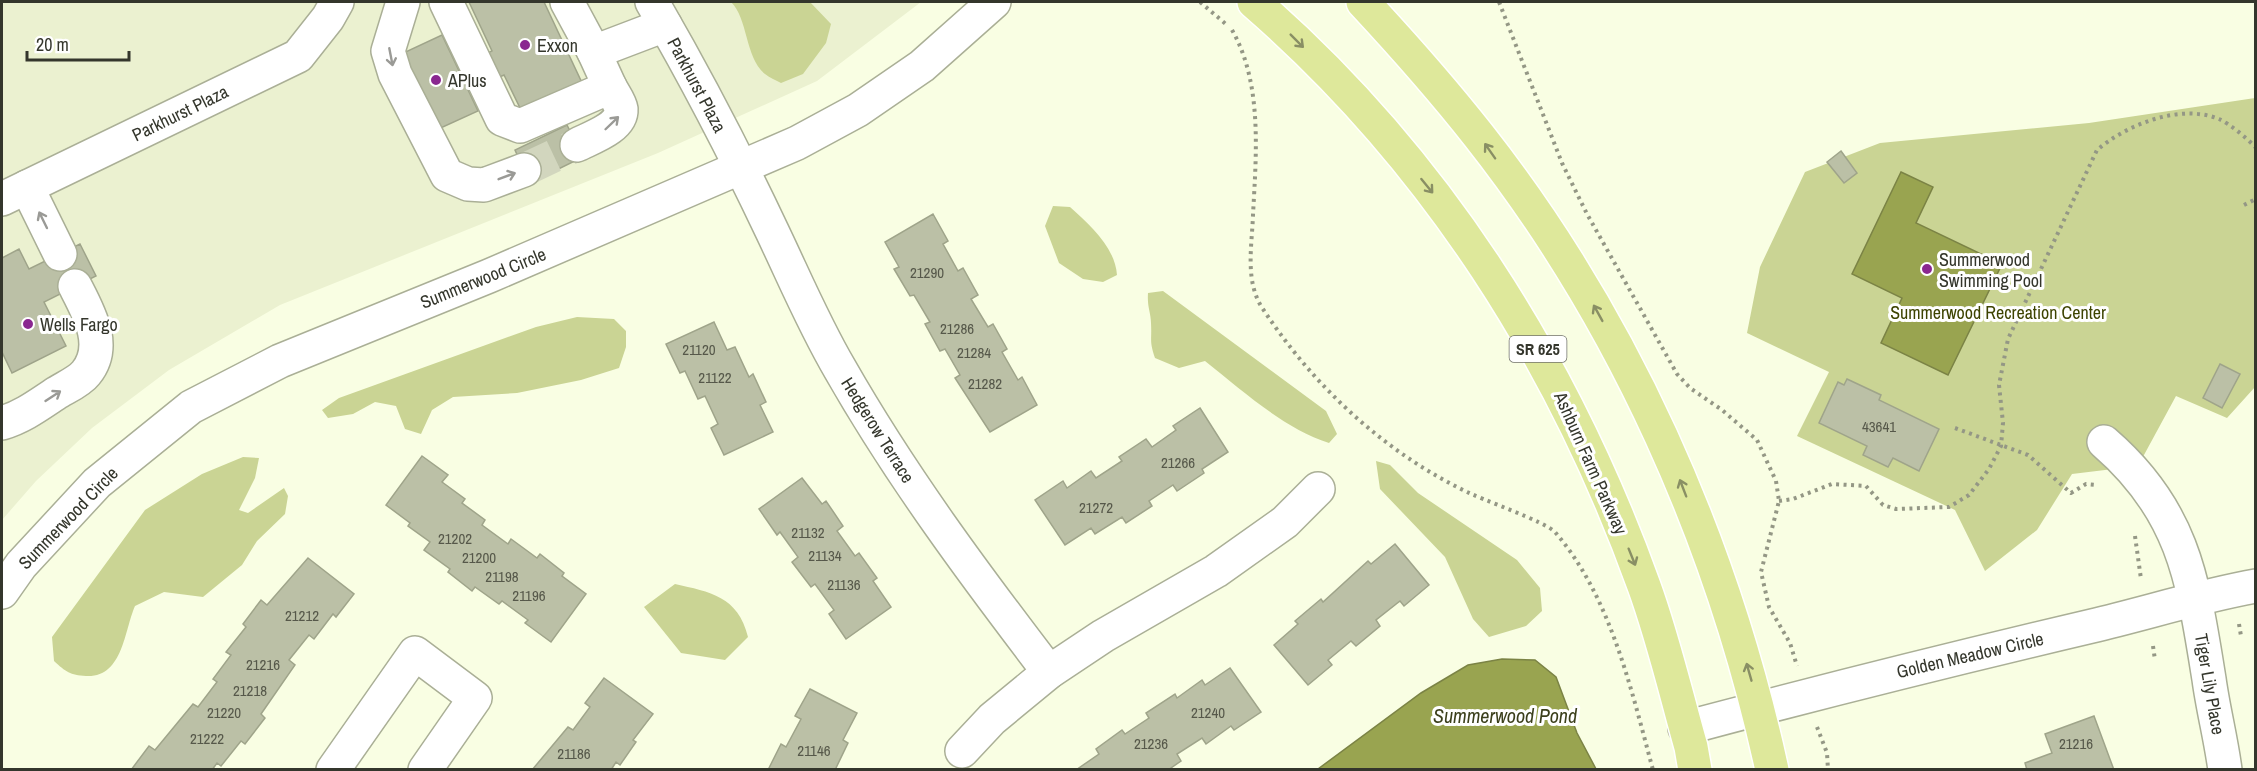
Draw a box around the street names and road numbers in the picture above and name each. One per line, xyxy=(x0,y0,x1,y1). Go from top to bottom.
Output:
street label: Parkhurst Plaza xyxy=(662,33,732,137)
street label: Parkhurst Plaza xyxy=(128,79,232,147)
street label: Summerwood Circle xyxy=(416,241,550,315)
road number: SR 625 xyxy=(1510,336,1566,362)
street label: Hedgerow Terrace xyxy=(836,372,920,488)
street label: Ashburn Farm Parkway xyxy=(1548,387,1634,539)
street label: Summerwood Circle xyxy=(13,461,123,575)
street label: Golden Meadow Circle xyxy=(1894,626,2046,684)
street label: Tiger Lily Place xyxy=(2189,631,2231,737)

